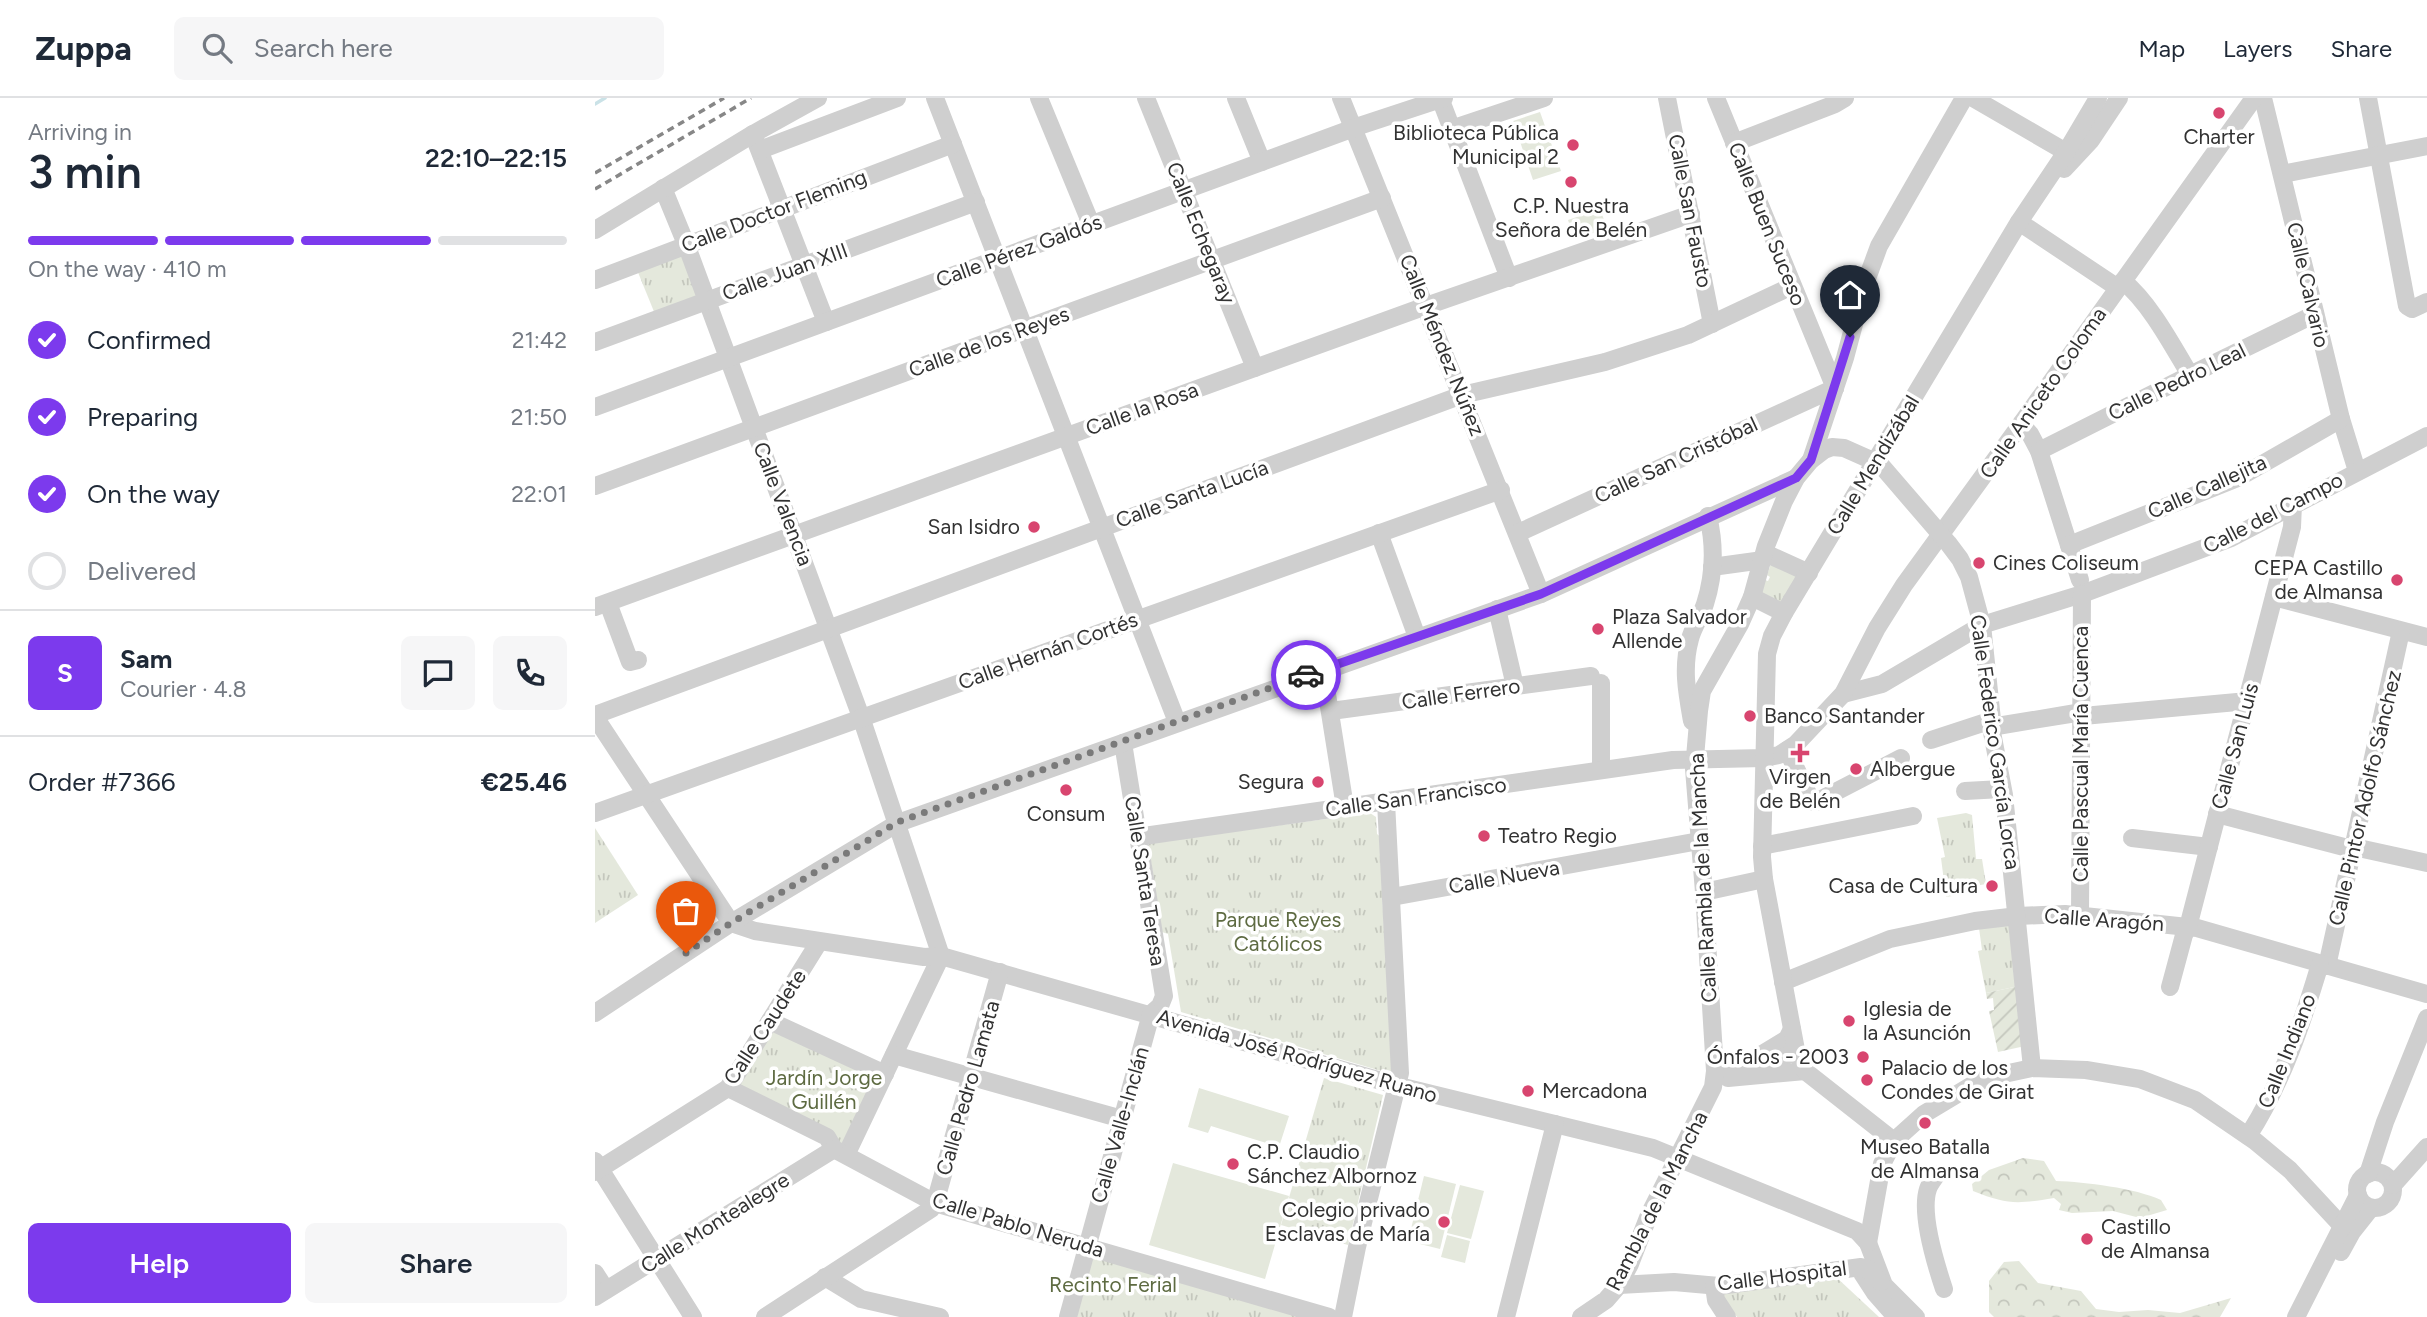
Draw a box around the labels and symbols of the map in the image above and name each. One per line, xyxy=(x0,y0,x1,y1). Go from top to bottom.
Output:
marker: Charter xyxy=(2211,105,2227,121)
place label: Biblioteca Pública Municipal 2 xyxy=(1393,120,1559,169)
place label: Charter xyxy=(2183,124,2255,149)
street label: Calle San Fausto xyxy=(1663,132,1718,290)
marker: Biblioteca Pública Municipal 2 xyxy=(1565,137,1581,153)
street label: Calle Buen Suceso xyxy=(1723,138,1812,309)
street label: Calle Echegaray xyxy=(1162,158,1241,307)
street label: Calle Doctor Fleming xyxy=(678,164,870,257)
marker: C.P. Nuestra Señora de Belén xyxy=(1563,174,1579,190)
place label: C.P. Nuestra Señora de Belén xyxy=(1495,193,1647,242)
street label: Calle Pérez Galdós xyxy=(932,209,1105,292)
street label: Calle Calvario xyxy=(2282,220,2335,350)
street label: Calle Juan XIII xyxy=(719,237,851,306)
street label: Calle Méndez Núñez xyxy=(1395,250,1490,439)
pin xyxy=(1820,265,1880,337)
street label: Calle de los Reyes xyxy=(905,301,1072,382)
street label: Calle Aniceto Coloma xyxy=(1974,302,2111,483)
street label: Calle Pedro Leal xyxy=(2104,338,2250,426)
street label: Calle la Rosa xyxy=(1082,377,1202,440)
street label: Calle Mendizábal xyxy=(1821,390,1924,539)
street label: Calle San Cristóbal xyxy=(1590,411,1761,508)
street label: Calle Valencia xyxy=(748,438,819,569)
street label: Calle Callejita xyxy=(2144,449,2270,524)
street label: Calle Santa Lucía xyxy=(1112,454,1271,533)
street label: Calle del Campo xyxy=(2199,467,2347,559)
place label: San Isidro xyxy=(928,514,1020,539)
marker: San Isidro xyxy=(1026,519,1042,535)
place label: Cines Coliseum xyxy=(1993,550,2139,575)
marker: Cines Coliseum xyxy=(1971,555,1987,571)
place label: CEPA Castillo de Almansa xyxy=(2254,555,2383,604)
marker: CEPA Castillo de Almansa xyxy=(2389,572,2405,588)
place label: Plaza Salvador Allende xyxy=(1612,604,1747,653)
street label: Calle Hernán Cortés xyxy=(955,606,1141,695)
street label: Calle Federico García Lorca xyxy=(1965,613,2026,871)
marker: Plaza Salvador Allende xyxy=(1590,621,1606,637)
street label: Calle Pascual María Cuenca xyxy=(2068,626,2093,882)
courier xyxy=(1271,640,1341,710)
street label: Calle Pintor Adolfo Sánchez xyxy=(2323,668,2406,928)
street label: Calle Ferrero xyxy=(1400,673,1522,714)
street label: Calle San Luis xyxy=(2206,680,2263,812)
place label: Banco Santander xyxy=(1764,703,1925,728)
marker: Banco Santander xyxy=(1742,708,1758,724)
marker: Virgen de Belén xyxy=(1792,745,1808,761)
street label: Calle Rambla de la Mancha xyxy=(1683,753,1722,1003)
place label: Albergue xyxy=(1870,756,1955,781)
marker: Albergue xyxy=(1848,761,1864,777)
place label: Virgen de Belén xyxy=(1759,764,1841,813)
place label: Segura xyxy=(1238,769,1304,794)
street label: Calle San Francisco xyxy=(1324,771,1508,822)
marker: Segura xyxy=(1310,774,1326,790)
marker: Consum xyxy=(1058,782,1074,798)
street label: Calle Santa Teresa xyxy=(1120,794,1171,968)
place label: Consum xyxy=(1027,801,1105,826)
place label: Teatro Regio xyxy=(1498,823,1617,848)
marker: Teatro Regio xyxy=(1476,828,1492,844)
street label: Calle Nueva xyxy=(1446,854,1561,899)
place label: Casa de Cultura xyxy=(1829,873,1978,898)
marker: Casa de Cultura xyxy=(1984,878,2000,894)
pin xyxy=(656,881,716,953)
street label: Calle Aragón xyxy=(2043,903,2165,936)
park label: Parque Reyes Católicos xyxy=(1215,907,1341,956)
street label: Calle Caudete xyxy=(718,964,811,1089)
street label: Calle Indiano xyxy=(2252,990,2321,1112)
place label: Iglesia de la Asunción xyxy=(1863,996,1971,1045)
street label: Calle Pedro Lamata xyxy=(931,998,1004,1178)
street label: Avenida José Rodríguez Ruano xyxy=(1154,1003,1440,1108)
marker: Iglesia de la Asunción xyxy=(1841,1013,1857,1029)
street label: Calle Valle-Inclán xyxy=(1085,1044,1154,1206)
place label: Ónfalos - 2003 xyxy=(1707,1044,1849,1069)
marker: Ónfalos - 2003 xyxy=(1855,1049,1871,1065)
place label: Palacio de los Condes de Girat xyxy=(1881,1055,2034,1104)
park label: Jardín Jorge Guillén xyxy=(766,1065,882,1114)
marker: Palacio de los Condes de Girat xyxy=(1859,1072,1875,1088)
place label: Mercadona xyxy=(1542,1078,1647,1103)
marker: Mercadona xyxy=(1520,1083,1536,1099)
street label: Rambla de la Mancha xyxy=(1600,1107,1713,1295)
marker: Museo Batalla de Almansa xyxy=(1917,1115,1933,1131)
place label: Museo Batalla de Almansa xyxy=(1860,1134,1990,1183)
place label: C.P. Claudio Sánchez Albornoz xyxy=(1247,1139,1417,1188)
marker: C.P. Claudio Sánchez Albornoz xyxy=(1225,1156,1241,1172)
street label: Calle Montealegre xyxy=(636,1167,794,1278)
street label: Calle Pablo Neruda xyxy=(929,1187,1107,1263)
place label: Colegio privado Esclavas de María xyxy=(1265,1197,1430,1246)
marker: Colegio privado Esclavas de María xyxy=(1436,1214,1452,1230)
place label: Castillo de Almansa xyxy=(2101,1214,2210,1263)
marker: Castillo de Almansa xyxy=(2079,1231,2095,1247)
street label: Calle Hospital xyxy=(1716,1255,1848,1296)
park label: Recinto Ferial xyxy=(1049,1272,1177,1297)

